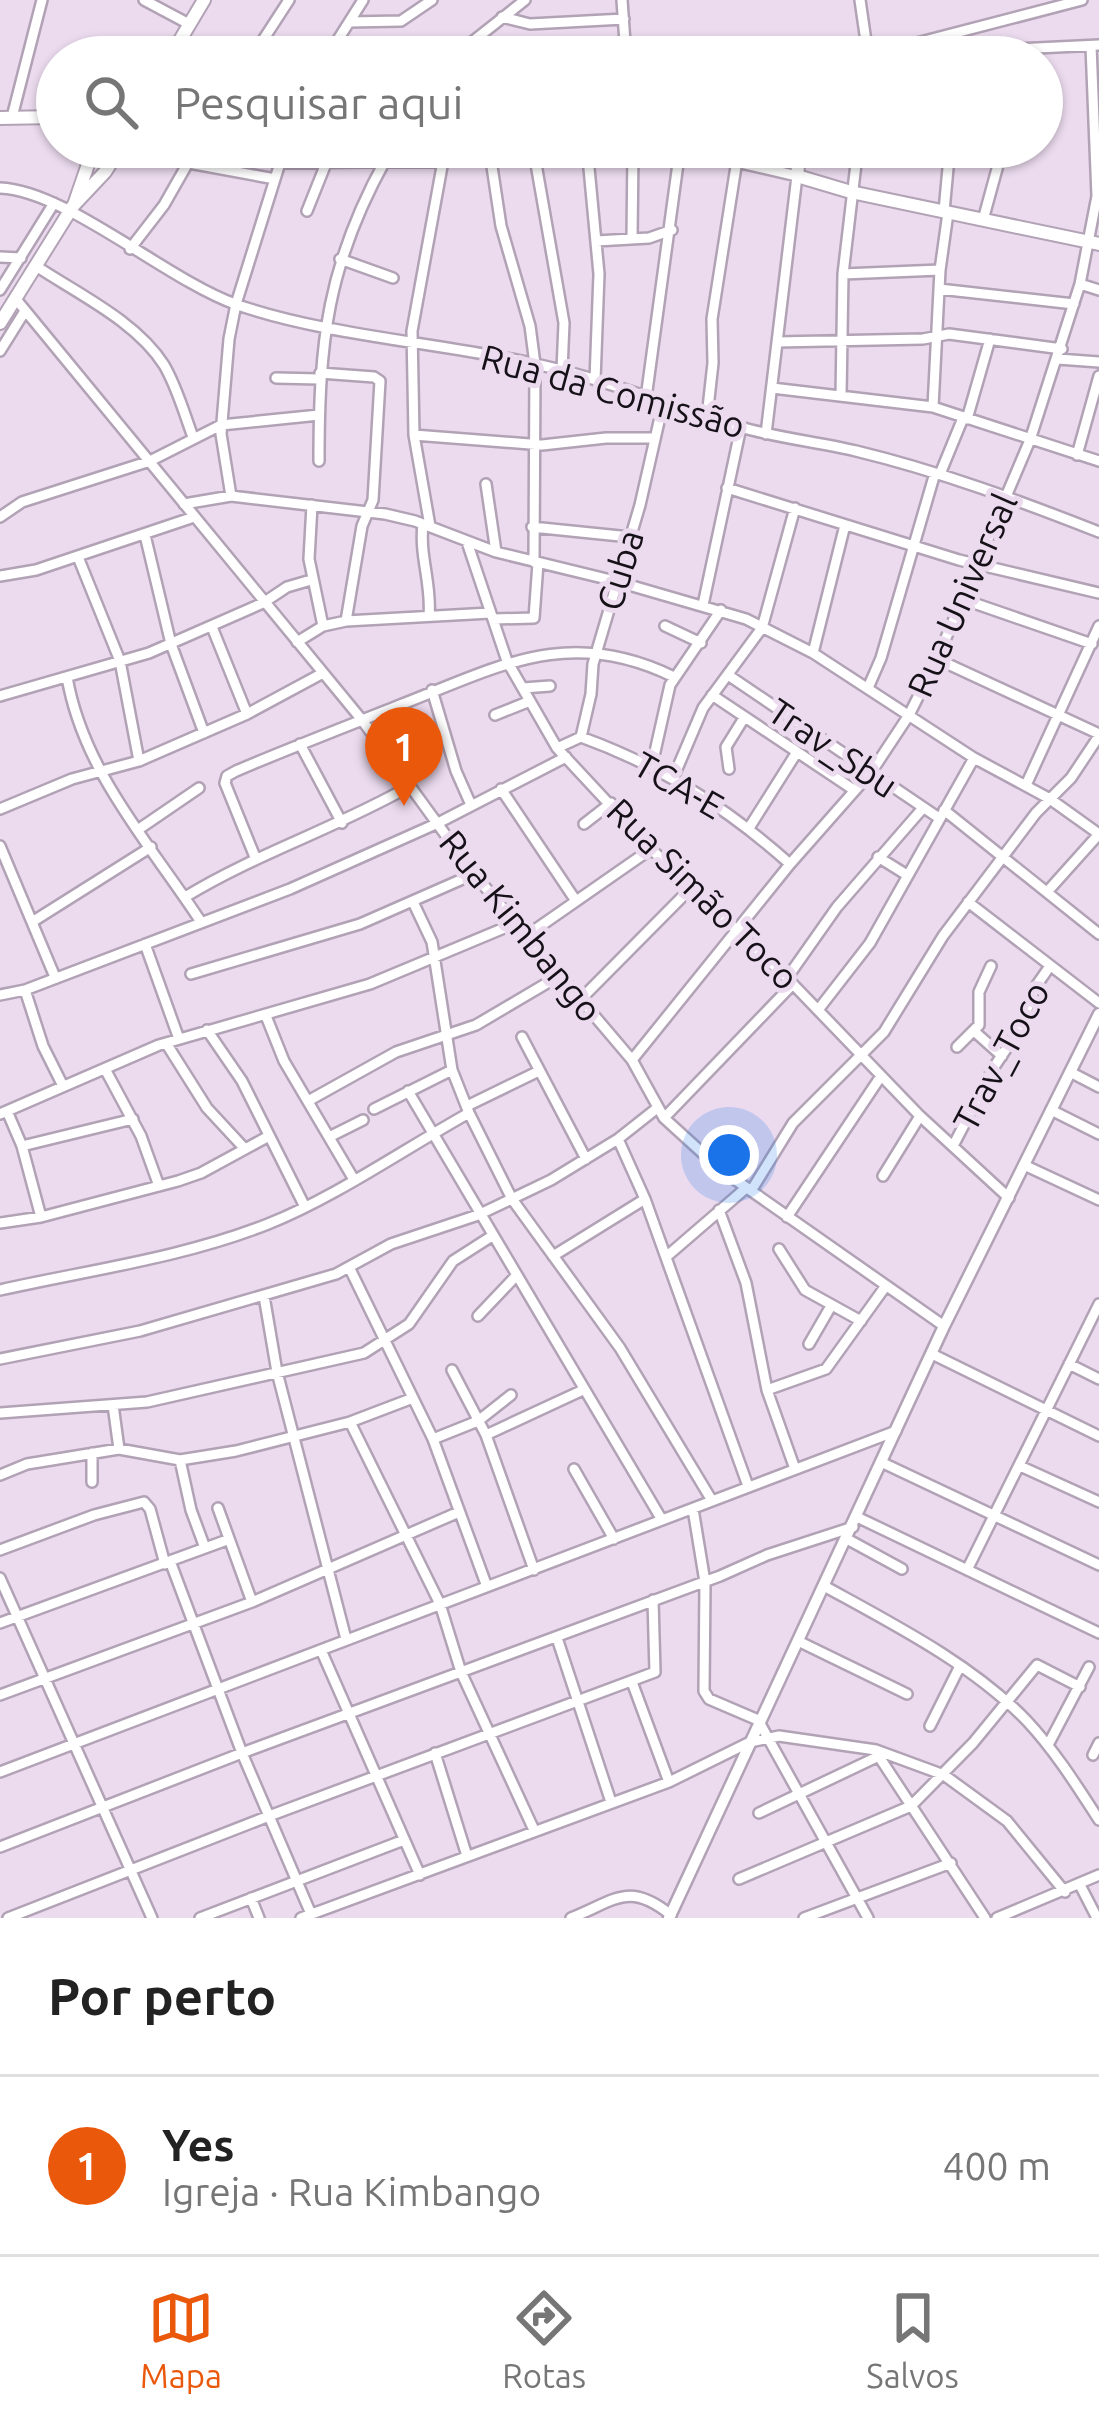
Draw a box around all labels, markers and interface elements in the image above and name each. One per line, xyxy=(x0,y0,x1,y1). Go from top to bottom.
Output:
search box xyxy=(36,36,1063,168)
icon: search xyxy=(78,69,144,135)
text: Pesquisar aqui xyxy=(174,77,463,128)
street label: Rua da Comissão xyxy=(477,336,749,445)
street label: Rua Universal xyxy=(898,487,1025,703)
street label: Cuba xyxy=(588,525,651,615)
street label: Trav_Sbu xyxy=(761,690,906,806)
pin: 1 xyxy=(365,707,443,806)
street label: TCA-E xyxy=(627,743,731,826)
street label: Rua Simão Toco xyxy=(599,790,807,998)
street label: Rua Kimbango xyxy=(432,822,611,1030)
street label: Trav_Toco xyxy=(944,974,1057,1137)
your location xyxy=(699,1125,759,1185)
text: Por perto xyxy=(48,1967,276,2025)
text: Yes xyxy=(162,2119,235,2170)
text: 1 xyxy=(76,2144,98,2187)
text: 400 m xyxy=(942,2144,1051,2187)
text: Igreja · Rua Kimbango xyxy=(162,2170,541,2213)
tab: Mapa xyxy=(140,2285,222,2394)
tab: Rotas xyxy=(502,2285,586,2394)
tab: Salvos xyxy=(866,2285,959,2394)

